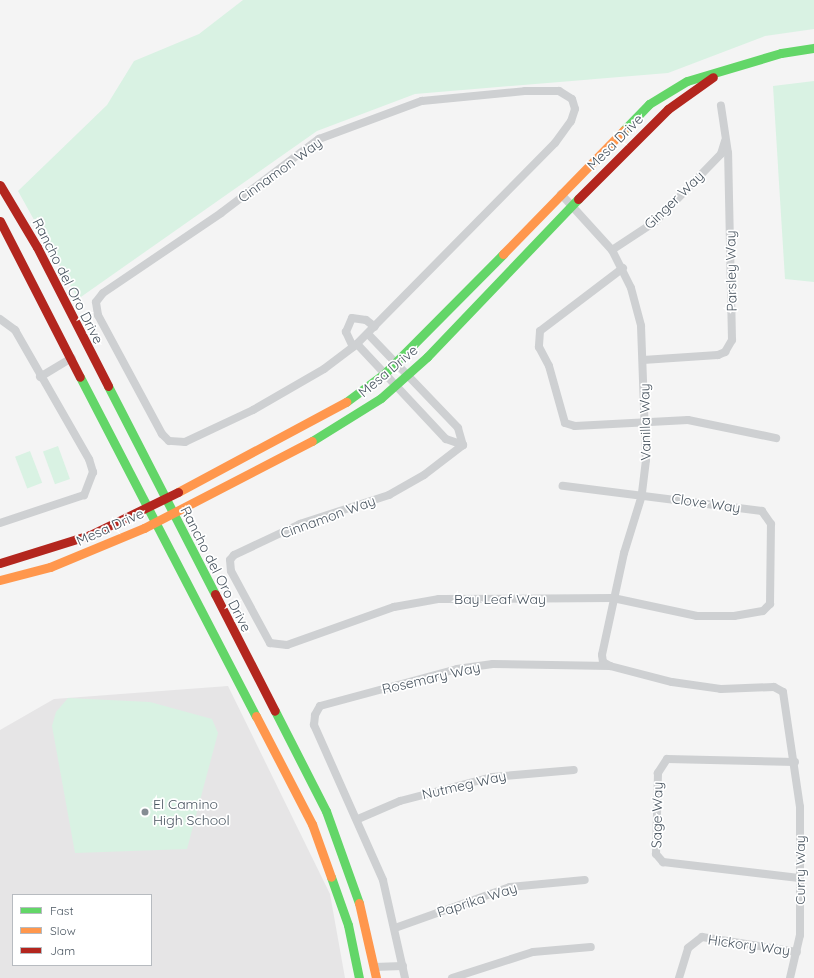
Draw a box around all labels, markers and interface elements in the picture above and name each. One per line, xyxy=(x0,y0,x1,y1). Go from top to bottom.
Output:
street label: Mesa Drive xyxy=(584,111,646,173)
street label: Cinnamon Way xyxy=(235,134,325,206)
street label: Ginger Way xyxy=(641,167,707,233)
street label: Rancho del Oro Drive xyxy=(29,215,107,347)
street label: Parsley Way xyxy=(722,230,740,312)
street label: Mesa Drive xyxy=(355,341,421,401)
street label: Vanilla Way xyxy=(636,383,654,461)
street label: Clove Way xyxy=(670,490,742,516)
street label: Cinnamon Way xyxy=(278,492,378,542)
street label: Rancho del Oro Drive xyxy=(177,503,255,635)
street label: Mesa Drive xyxy=(74,505,146,549)
street label: Bay Leaf Way xyxy=(454,591,546,607)
street label: Rosemary Way xyxy=(380,659,482,697)
street label: Nutmeg Way xyxy=(420,767,508,803)
street label: Sage Way xyxy=(648,782,666,848)
place label: El Camino High School xyxy=(153,796,230,828)
marker: El Camino High School xyxy=(140,807,150,817)
street label: Curry Way xyxy=(792,835,808,905)
street label: Paprika Way xyxy=(435,879,519,921)
legend xyxy=(12,894,152,966)
text: Fast xyxy=(50,903,74,918)
text: Slow xyxy=(50,923,76,938)
street label: Hickory Way xyxy=(707,931,791,959)
text: Jam xyxy=(50,943,75,958)

